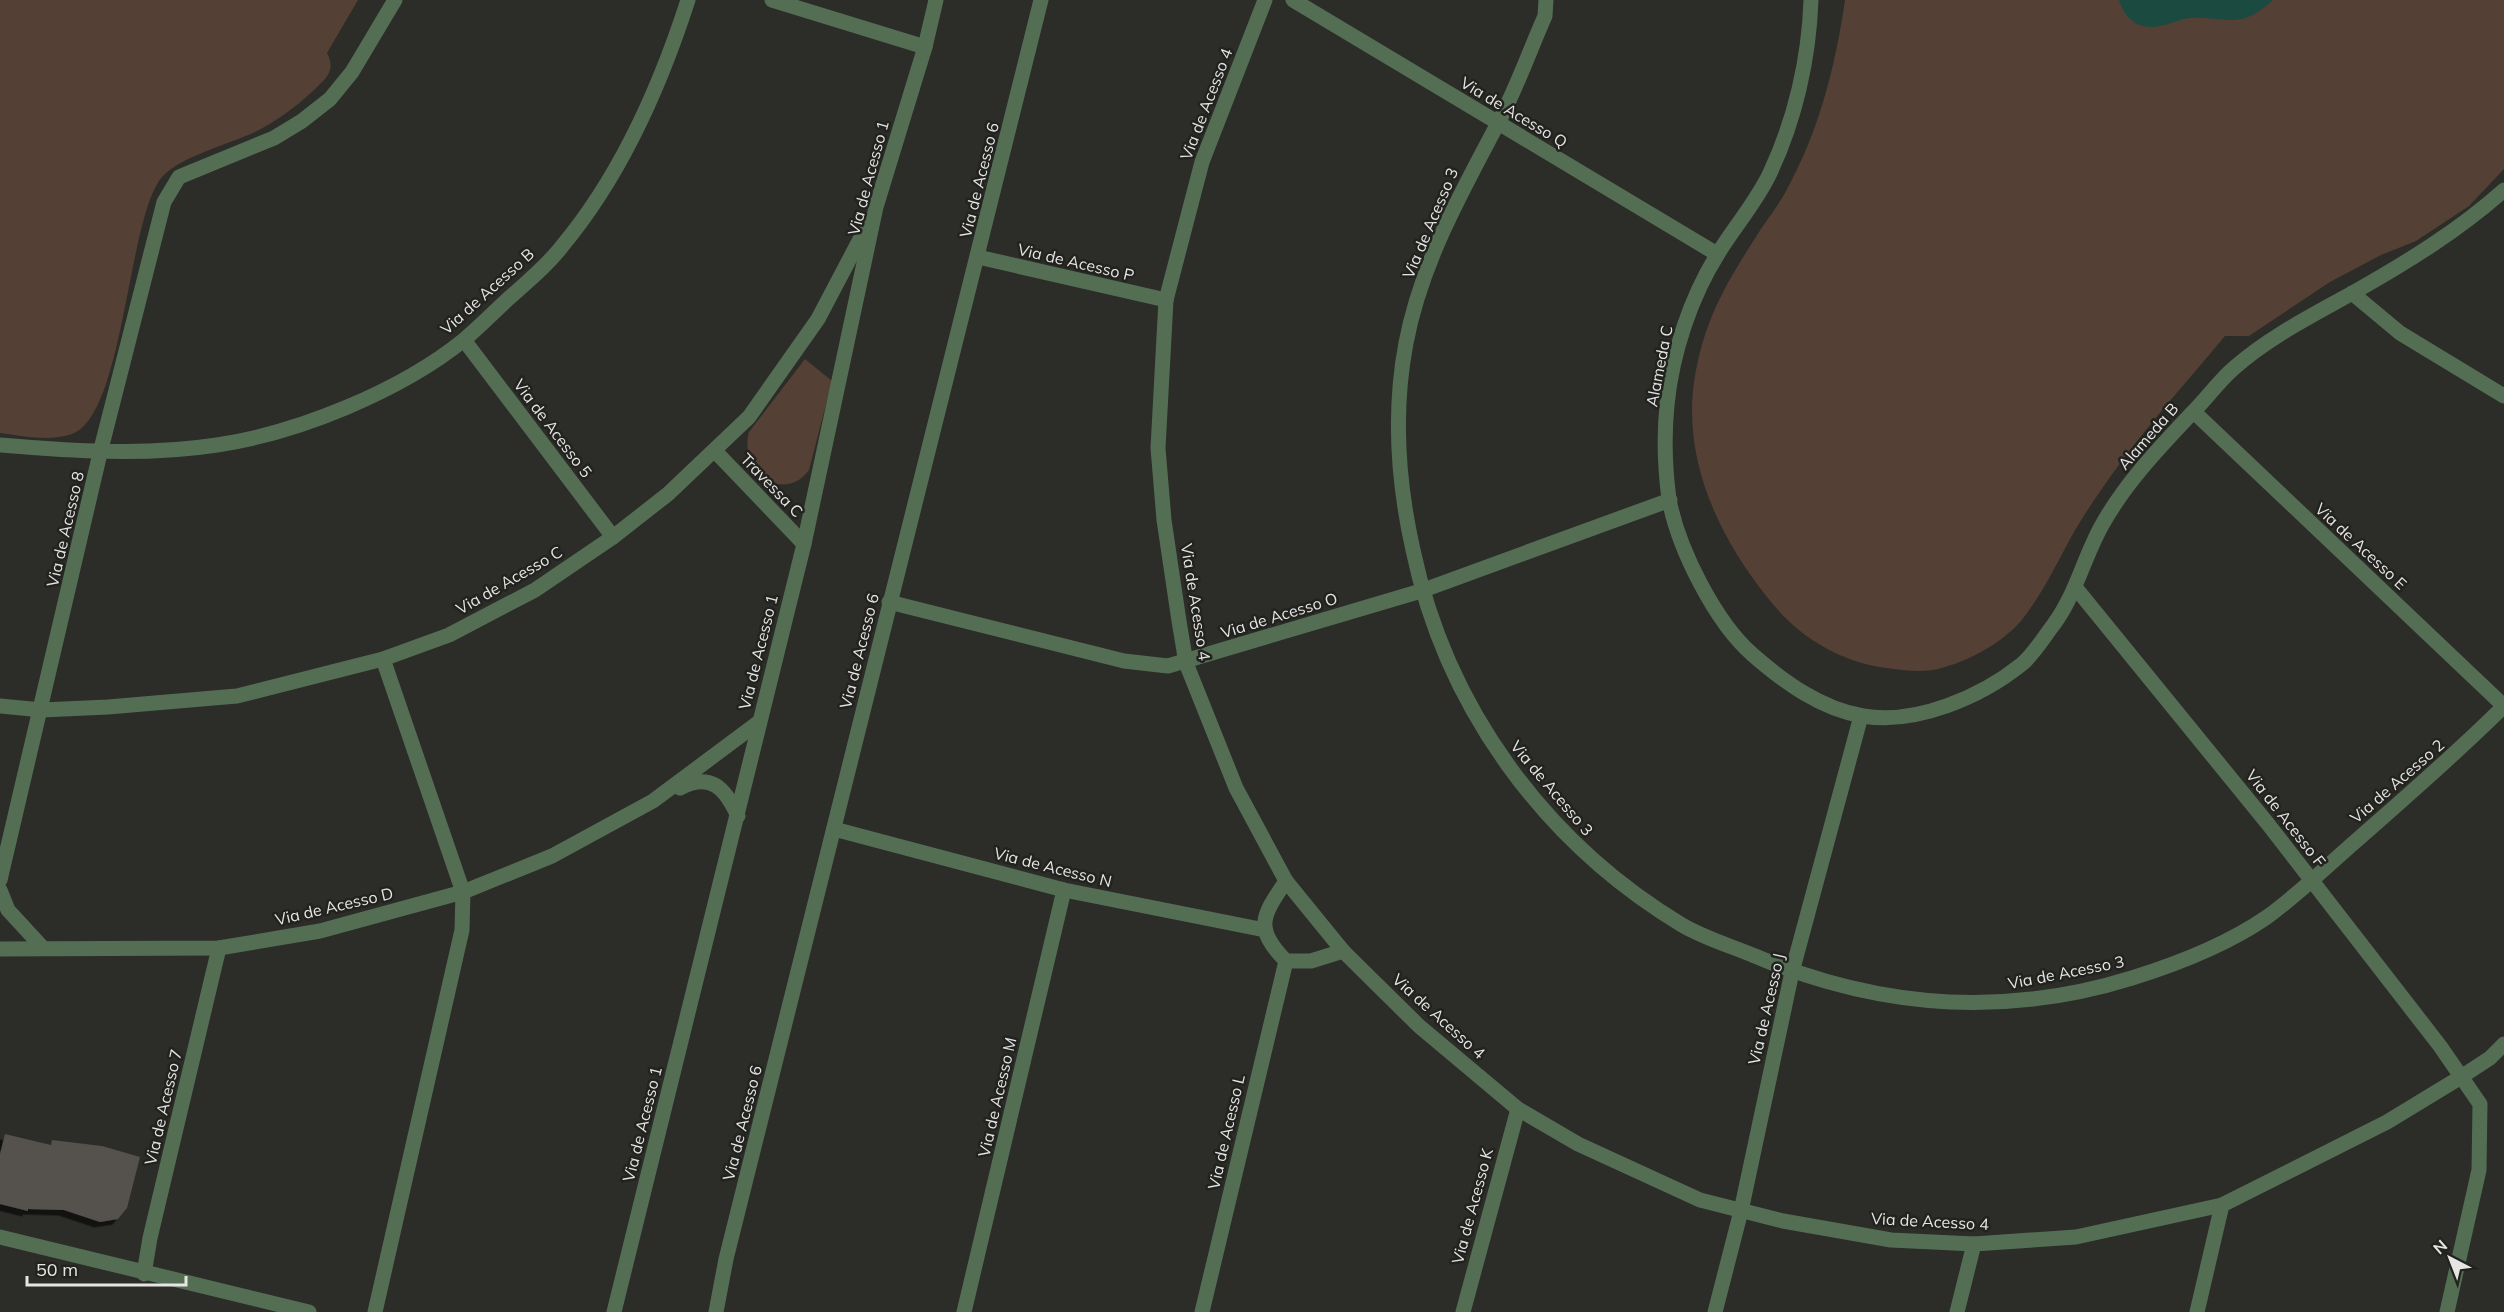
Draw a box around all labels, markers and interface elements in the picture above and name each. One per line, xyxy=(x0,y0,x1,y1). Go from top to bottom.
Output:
street label: Via de Acesso 4 xyxy=(1175,45,1237,163)
street label: Via de Acesso Q xyxy=(1457,72,1571,152)
street label: Via de Acesso 1 xyxy=(843,118,893,238)
street label: Via de Acesso 6 xyxy=(955,120,1003,240)
street label: Via de Acesso 3 xyxy=(1398,165,1462,281)
street label: Via de Acesso P xyxy=(1016,239,1136,285)
street label: Via de Acesso B xyxy=(436,244,538,338)
street label: Alameda C xyxy=(1641,324,1677,408)
street label: Via de Acesso 5 xyxy=(509,375,597,481)
street label: Alameda B xyxy=(2113,398,2183,474)
street label: Travessa C xyxy=(737,449,807,521)
street label: Via de Acesso 8 xyxy=(42,469,88,589)
street label: Via de Acesso E xyxy=(2311,498,2411,594)
street label: Via de Acesso C xyxy=(452,541,566,619)
street label: Via de Acesso 4 xyxy=(1177,542,1215,662)
street label: Via de Acesso O xyxy=(1218,588,1340,642)
street label: Via de Acesso 6 xyxy=(835,591,883,711)
street label: Via de Acesso 1 xyxy=(734,592,782,712)
street label: Via de Acesso 2 xyxy=(2346,735,2448,827)
street label: Via de Acesso 3 xyxy=(1506,736,1598,840)
street label: Via de Acesso F xyxy=(2242,766,2330,870)
street label: Via de Acesso N xyxy=(992,843,1114,891)
street label: Via de Acesso D xyxy=(273,883,395,929)
street label: Via de Acesso J xyxy=(1743,951,1789,1067)
street label: Via de Acesso 3 xyxy=(2006,951,2126,993)
street label: Via de Acesso 4 xyxy=(1388,969,1490,1063)
street label: Via de Acesso M xyxy=(974,1035,1020,1159)
street label: Via de Acesso 7 xyxy=(140,1047,186,1167)
street label: Via de Acesso 6 xyxy=(718,1063,766,1183)
street label: Via de Acesso 1 xyxy=(618,1064,666,1184)
street label: Via de Acesso L xyxy=(1203,1072,1249,1191)
street label: Via de Acesso K xyxy=(1447,1145,1497,1266)
street label: Via de Acesso 4 xyxy=(1870,1208,1990,1234)
north arrow xyxy=(2420,1228,2480,1288)
text: N xyxy=(2429,1235,2451,1258)
scale bar xyxy=(27,1249,186,1287)
text: 50 m xyxy=(36,1258,78,1281)

